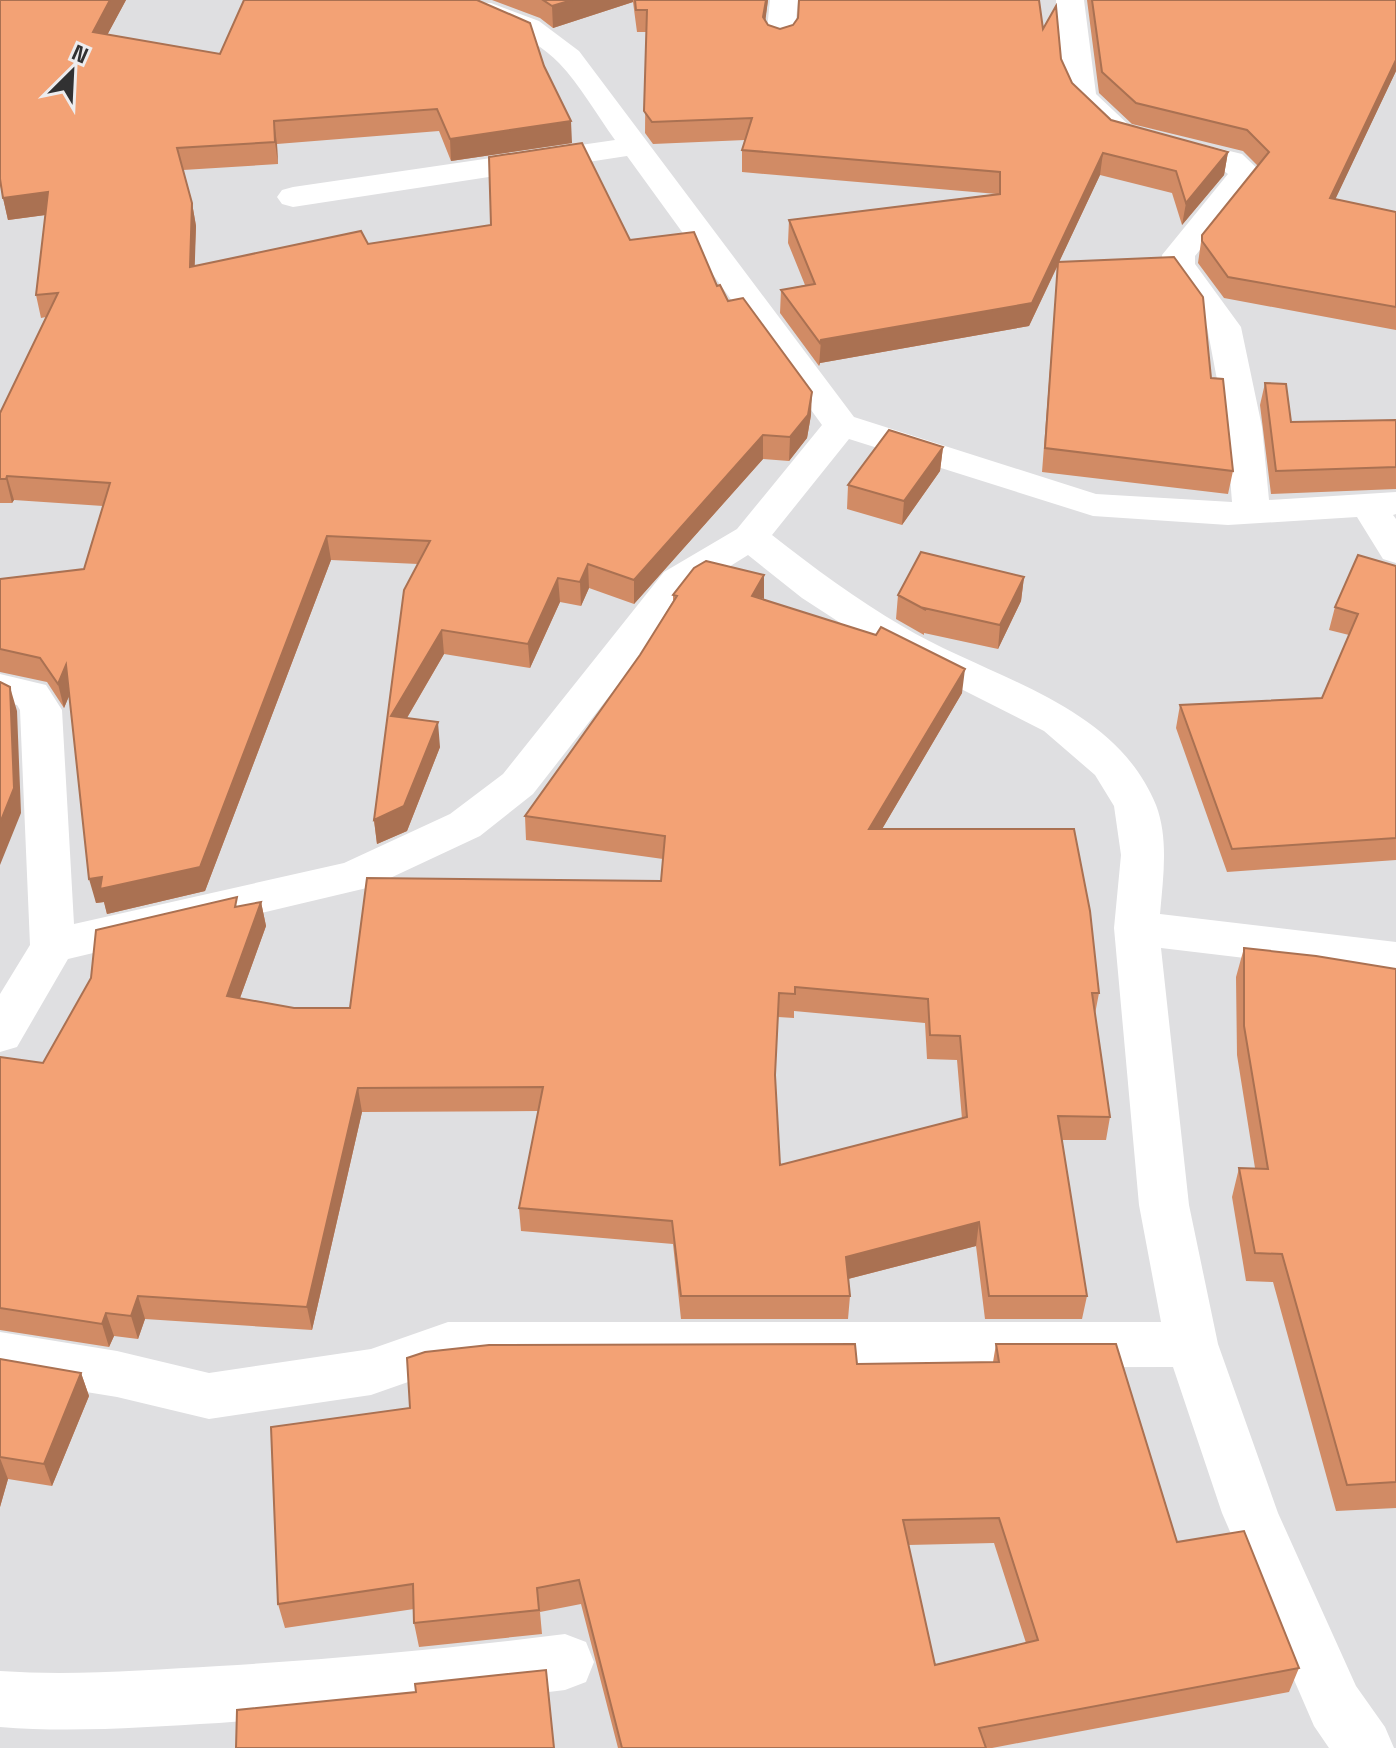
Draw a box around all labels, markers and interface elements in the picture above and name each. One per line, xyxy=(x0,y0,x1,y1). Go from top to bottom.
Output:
north arrow xyxy=(32,32,112,112)
text: N xyxy=(68,38,93,70)

